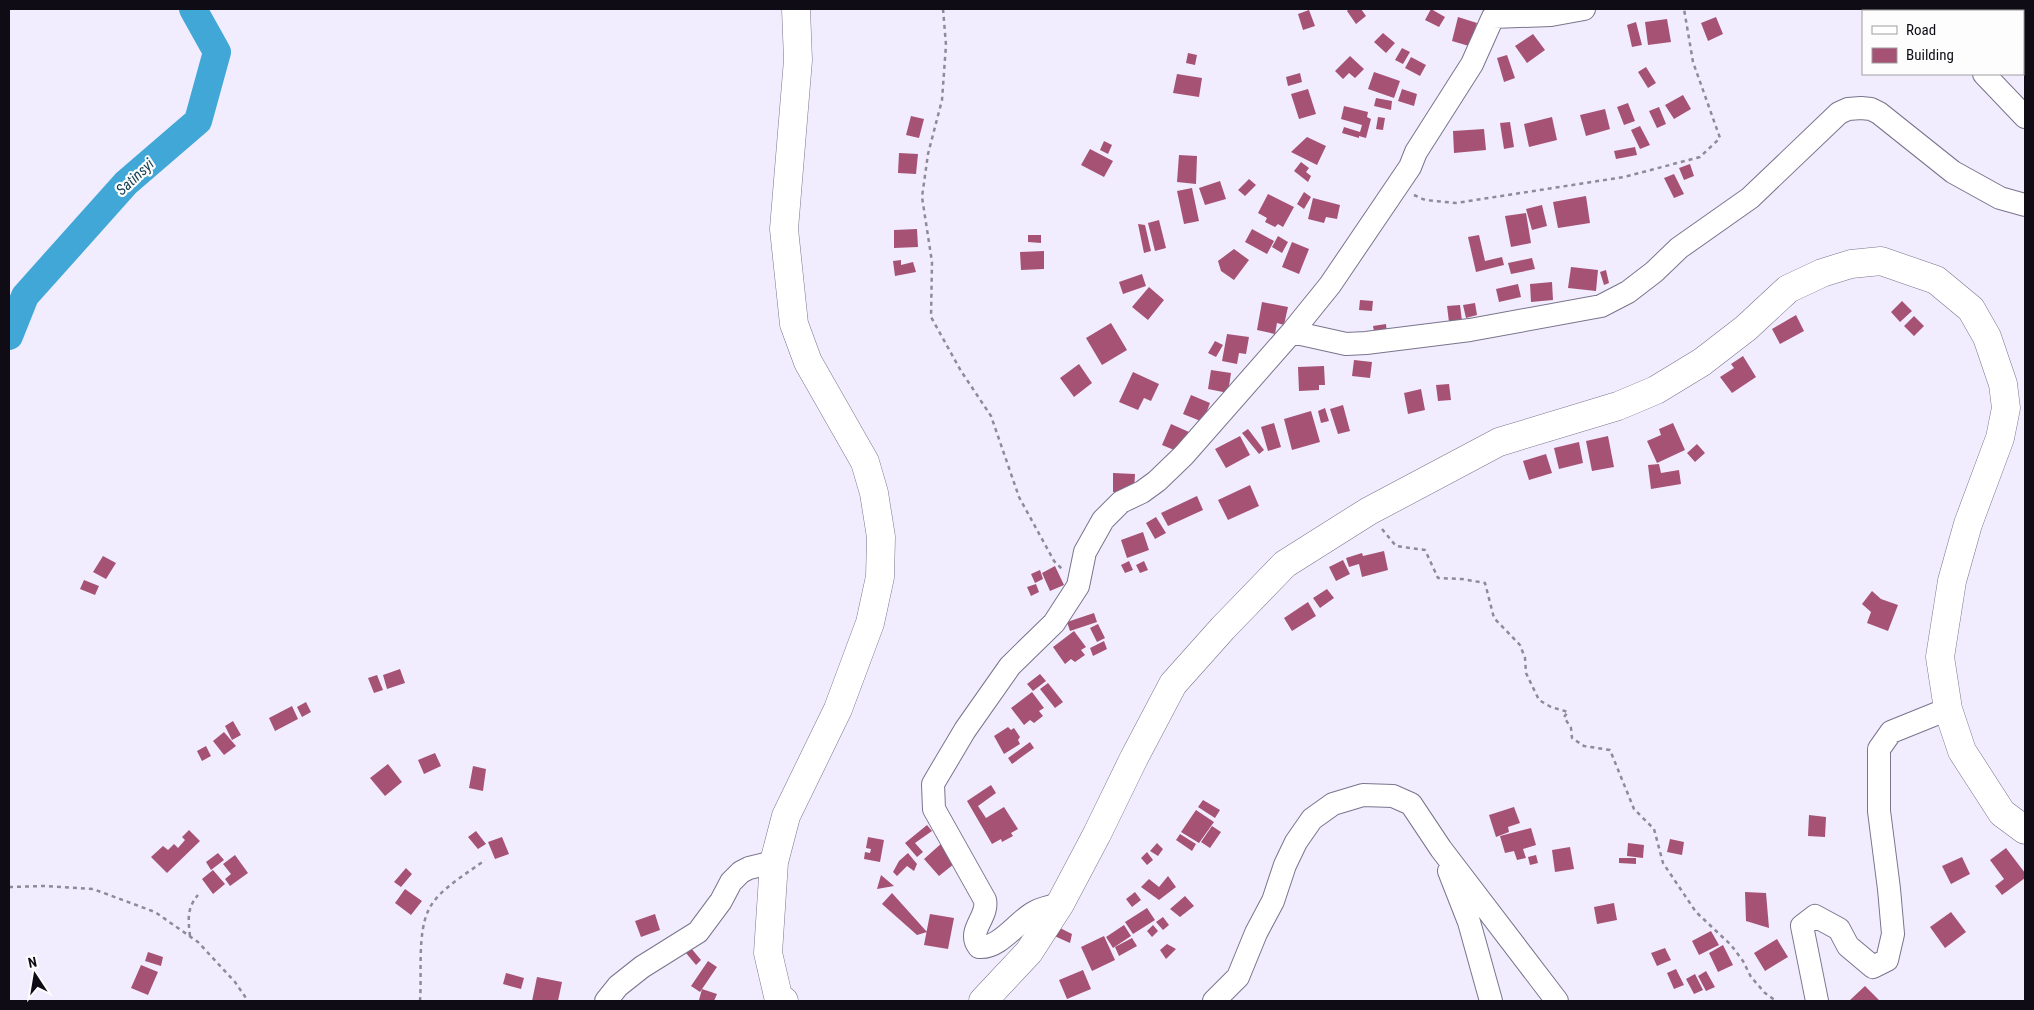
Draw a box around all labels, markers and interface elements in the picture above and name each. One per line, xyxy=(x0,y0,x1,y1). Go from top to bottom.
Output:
legend xyxy=(1862,10,2024,75)
text: Road xyxy=(1906,21,1936,39)
text: Building xyxy=(1906,46,1954,64)
water label: Satinsyi xyxy=(112,155,158,199)
north arrow xyxy=(10,950,60,1000)
text: N xyxy=(26,954,38,971)

